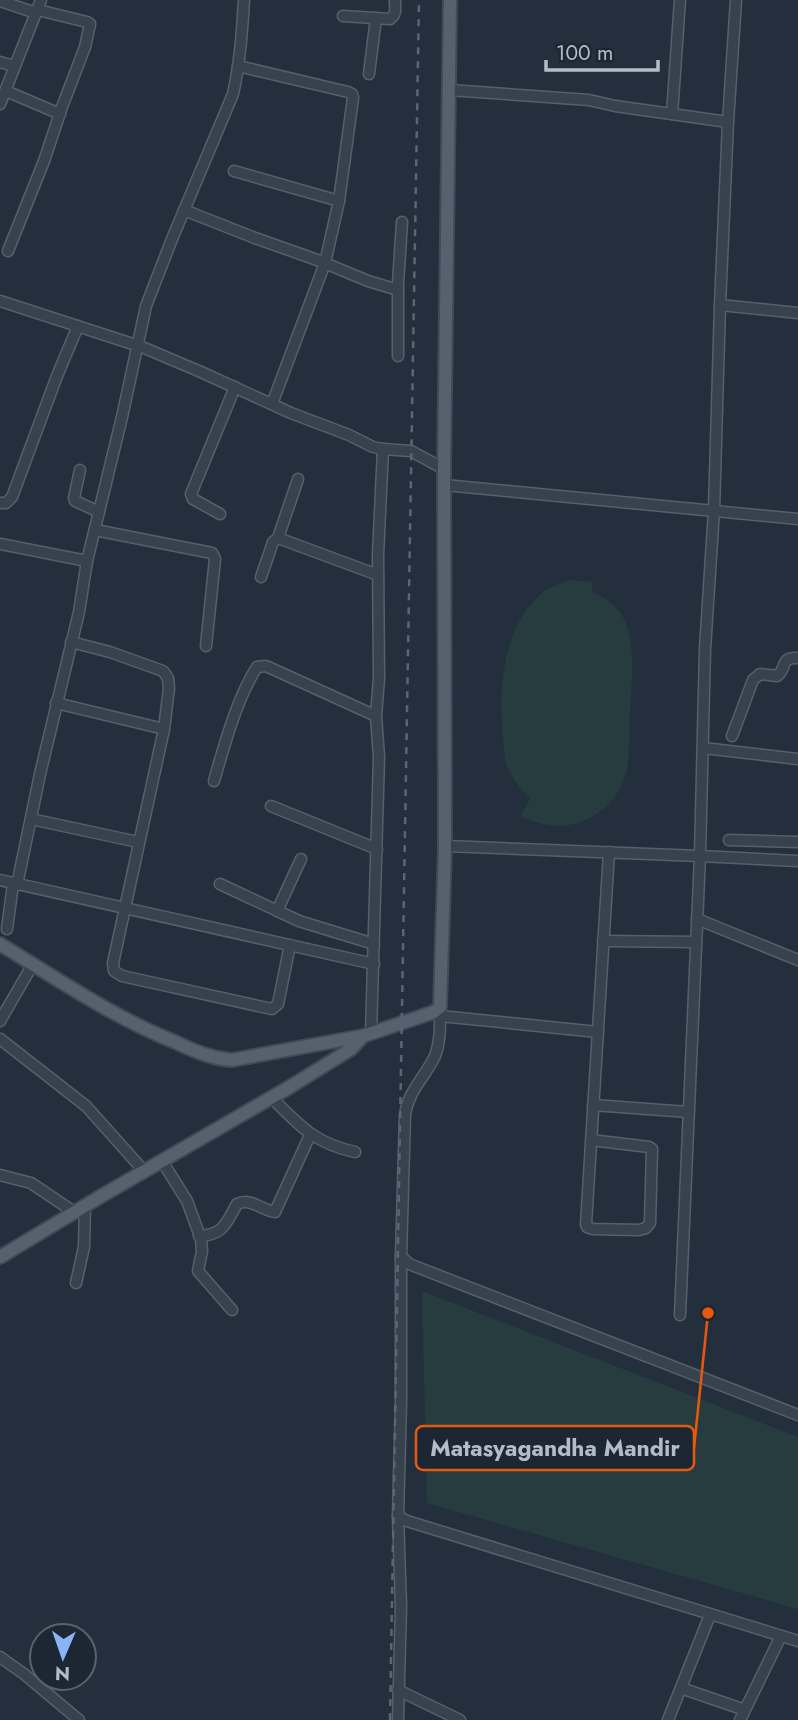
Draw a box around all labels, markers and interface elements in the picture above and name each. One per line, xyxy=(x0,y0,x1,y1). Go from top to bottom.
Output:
scale bar xyxy=(546,28,658,72)
text: 100 m xyxy=(556,38,613,68)
callout: Matasyagandha Mandir xyxy=(416,1426,694,1470)
text: Matasyagandha Mandir xyxy=(430,1431,680,1465)
north arrow xyxy=(28,1622,98,1692)
text: N xyxy=(54,1660,70,1687)

